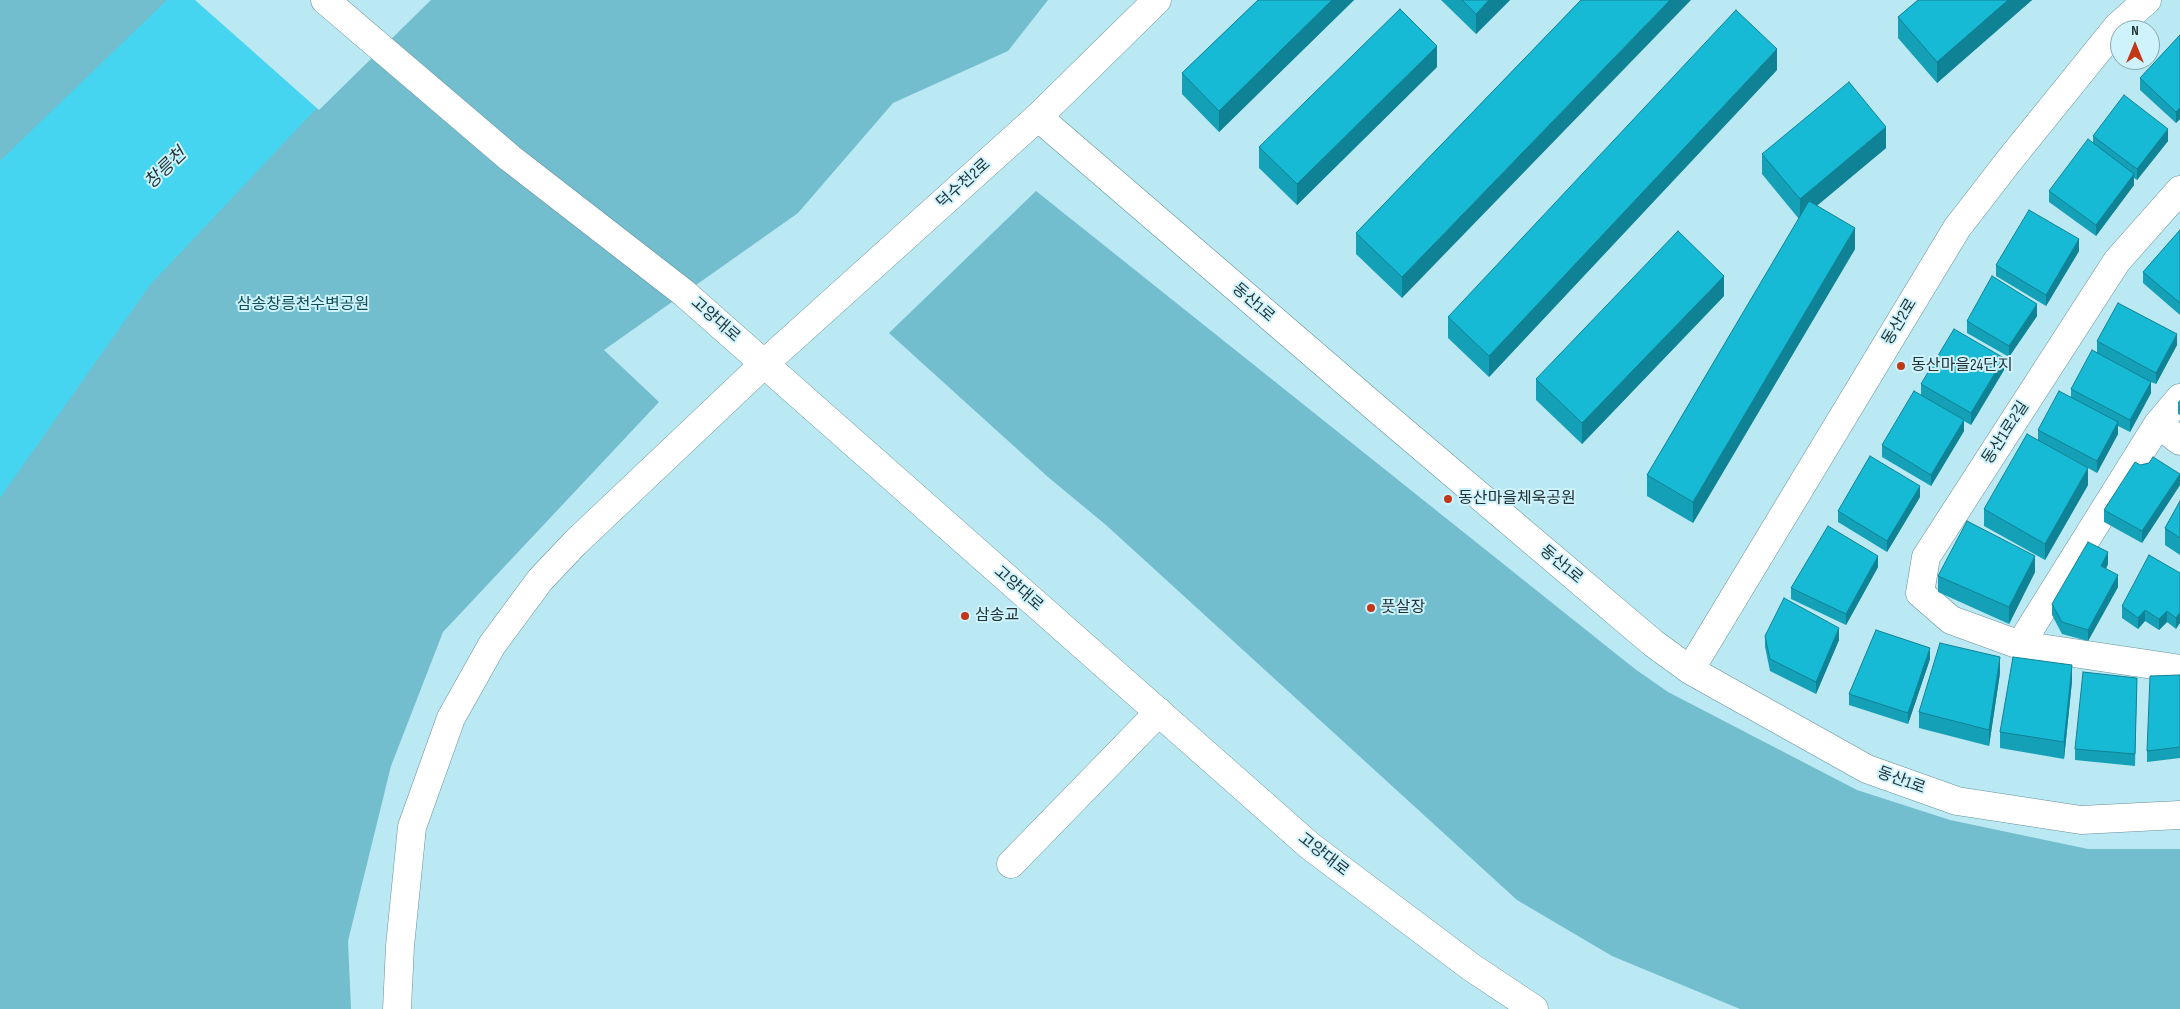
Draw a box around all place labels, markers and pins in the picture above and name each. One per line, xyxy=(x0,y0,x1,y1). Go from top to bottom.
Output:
place label: 동산마을24단지 xyxy=(1911,356,2013,376)
marker: 동산마을24단지 xyxy=(1895,360,1907,372)
place label: 동산마을체욱공원 xyxy=(1458,489,1576,509)
marker: 동산마을체욱공원 xyxy=(1442,493,1454,505)
place label: 풋살장 xyxy=(1381,598,1425,618)
marker: 풋살장 xyxy=(1365,602,1377,614)
place label: 삼송교 xyxy=(975,606,1019,626)
marker: 삼송교 xyxy=(959,610,971,622)

